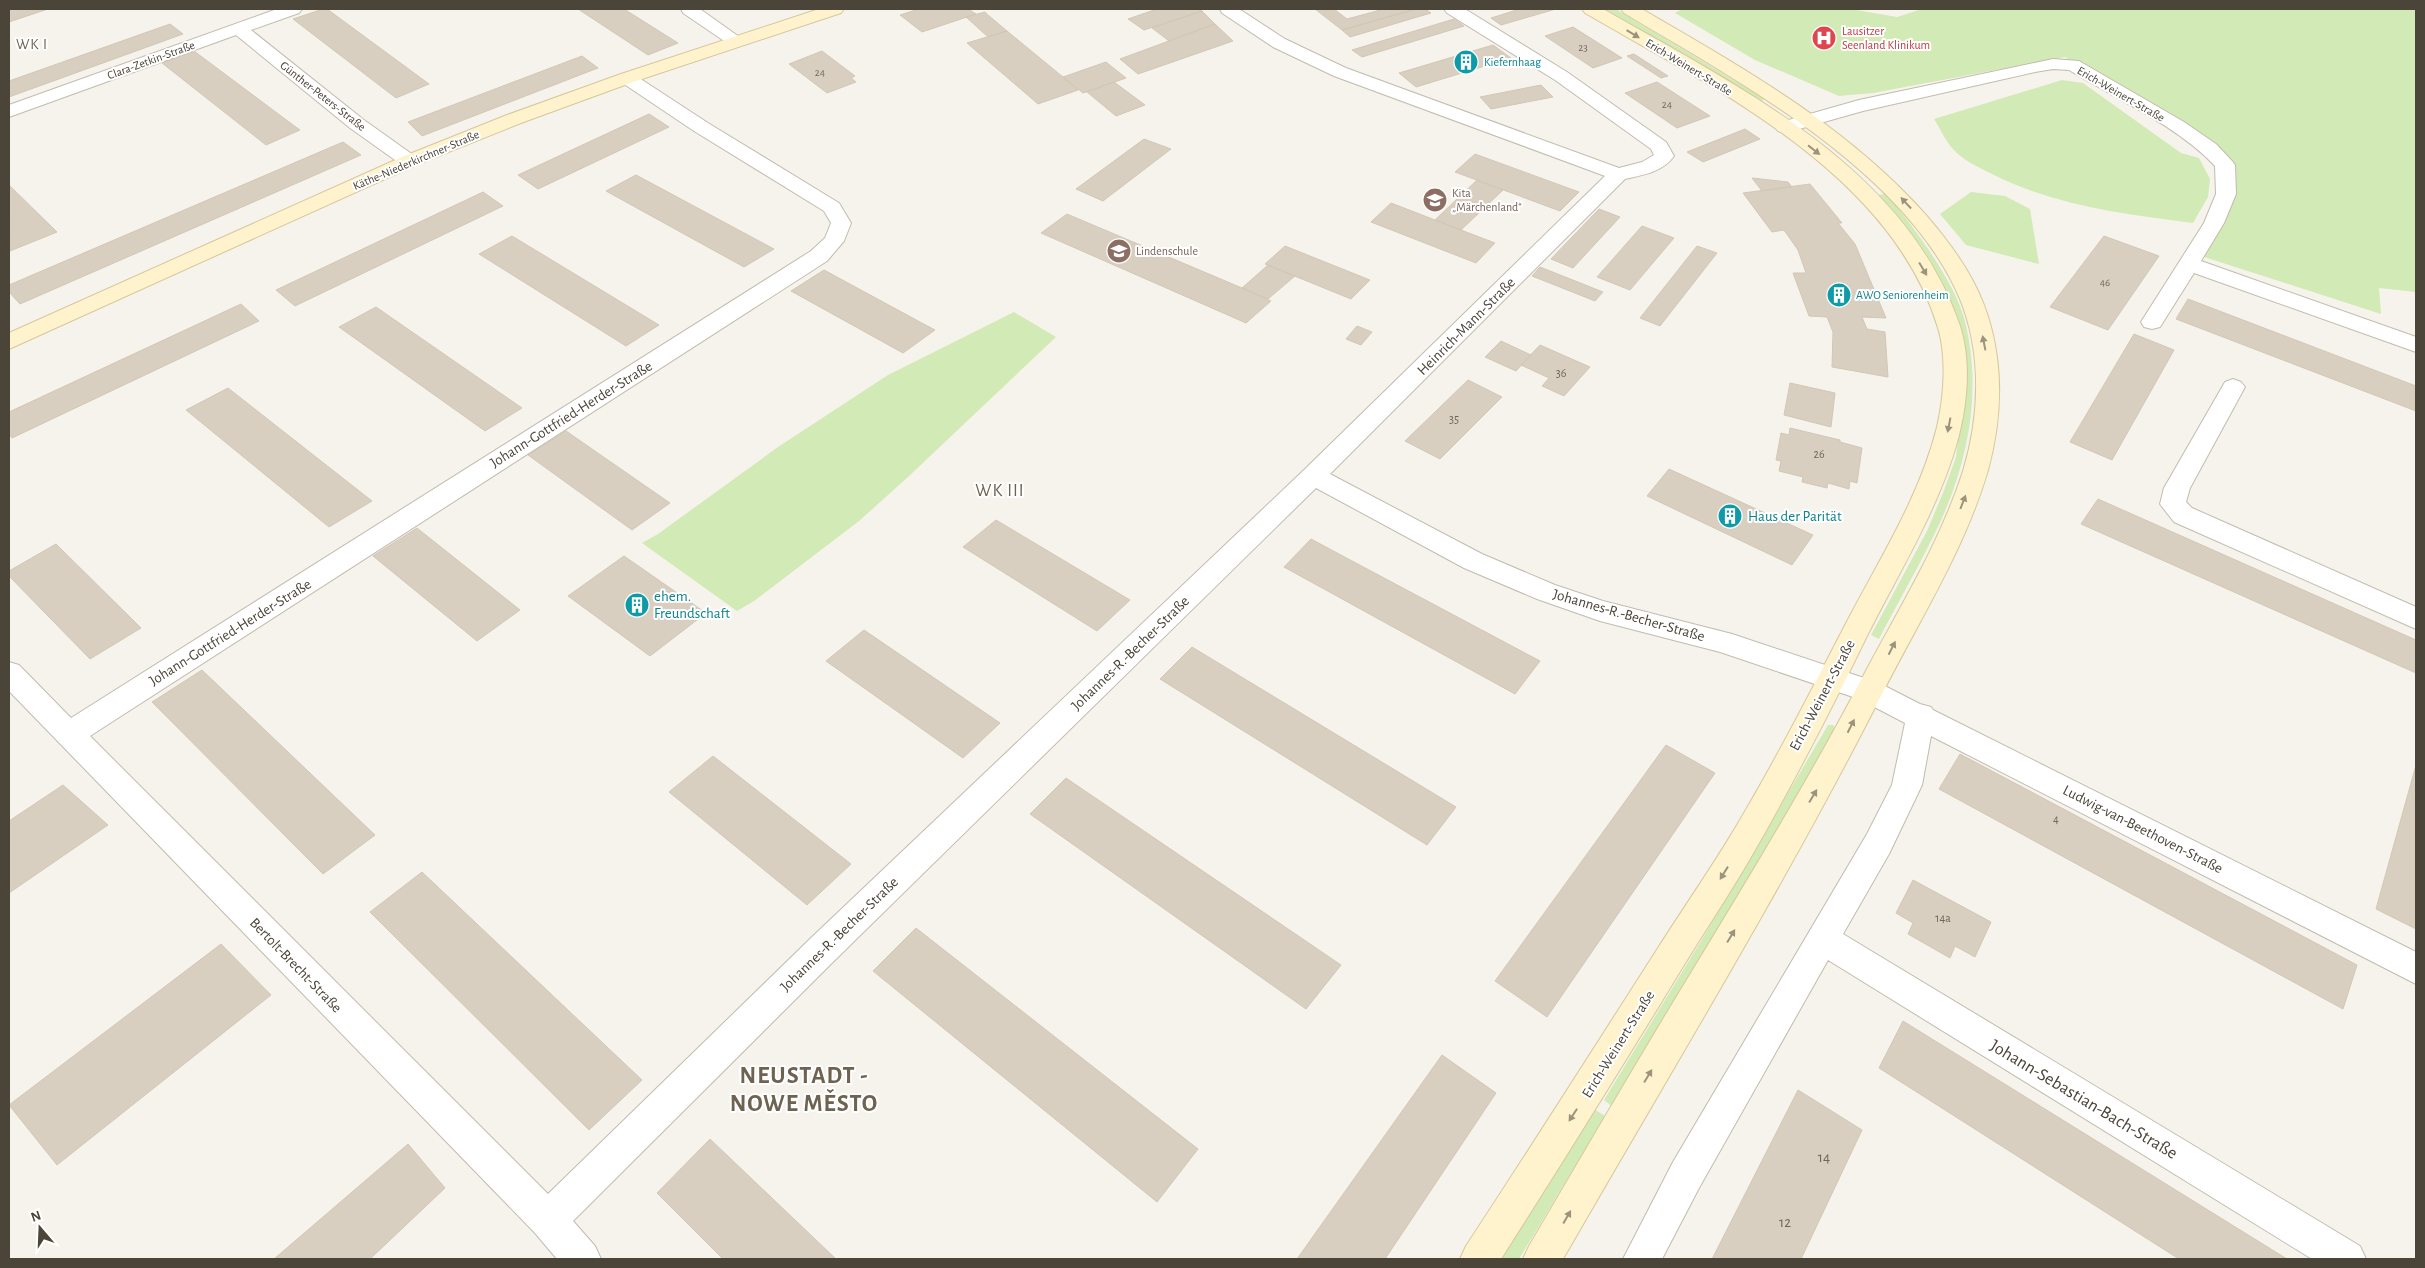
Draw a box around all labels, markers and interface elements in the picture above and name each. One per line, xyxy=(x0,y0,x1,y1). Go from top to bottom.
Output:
hospital icon: Lausitzer Seenland Klinikum xyxy=(1811,25,1837,51)
place label: Lausitzer Seenland Klinikum xyxy=(1842,25,1930,51)
one-way arrow xyxy=(1627,29,1640,38)
street label: Erich-Weinert-Straße xyxy=(1644,36,1734,98)
district label: WK I xyxy=(16,37,48,52)
street label: Clara-Zetkin-Straße xyxy=(106,39,196,81)
house number: 23 xyxy=(1578,42,1588,53)
building icon: Kiefernhaag xyxy=(1453,49,1479,75)
place label: Kiefernhaag xyxy=(1484,56,1541,68)
street label: Günther-Peters-Straße xyxy=(278,59,368,133)
street label: Erich-Weinert-Straße xyxy=(2075,64,2167,124)
house number: 24 xyxy=(815,67,825,78)
house number: 24 xyxy=(1662,99,1672,110)
street label: Käthe-Niederkirchner-Straße xyxy=(351,128,481,192)
one-way arrow xyxy=(1807,144,1820,155)
school or university icon: Kita „Märchenland“ xyxy=(1422,187,1448,213)
place label: Kita „Märchenland“ xyxy=(1452,187,1522,213)
one-way arrow xyxy=(1900,198,1912,210)
school or university icon: Lindenschule xyxy=(1106,238,1132,264)
place label: Lindenschule xyxy=(1136,245,1198,257)
one-way arrow xyxy=(1918,262,1927,275)
street label: Heinrich-Mann-Straße xyxy=(1415,275,1518,378)
house number: 46 xyxy=(2100,277,2110,288)
building icon: AWO Seniorenheim xyxy=(1826,282,1852,308)
place label: AWO Seniorenheim xyxy=(1856,289,1949,301)
one-way arrow xyxy=(1980,335,1988,351)
street label: Johann-Gottfried-Herder-Straße xyxy=(488,358,655,471)
house number: 36 xyxy=(1556,367,1567,379)
house number: 35 xyxy=(1449,413,1459,425)
one-way arrow xyxy=(1944,417,1952,433)
house number: 26 xyxy=(1813,448,1825,460)
district label: WK III xyxy=(975,482,1025,500)
one-way arrow xyxy=(1959,494,1967,509)
building icon: Haus der Parität xyxy=(1717,503,1743,529)
place label: Haus der Parität xyxy=(1748,509,1842,524)
street label: Johann-Gottfried-Herder-Straße xyxy=(147,576,314,689)
street label: Johannes-R.-Becher-Straße xyxy=(1551,587,1707,644)
place label: ehem. Freundschaft xyxy=(654,589,730,621)
building icon: ehem. Freundschaft xyxy=(624,592,650,618)
street label: Johannes-R.-Becher-Straße xyxy=(1069,593,1192,713)
street label: Erich-Weinert-Straße xyxy=(1787,637,1858,753)
one-way arrow xyxy=(1888,641,1896,655)
one-way arrow xyxy=(1847,719,1855,734)
street label: Ludwig-van-Beethoven-Straße xyxy=(2060,783,2225,876)
one-way arrow xyxy=(1809,790,1818,803)
house number: 4 xyxy=(2053,813,2059,825)
one-way arrow xyxy=(1719,867,1728,880)
street label: Johannes-R.-Becher-Straße xyxy=(778,874,901,994)
house number: 14a xyxy=(1935,912,1951,924)
street label: Bertolt-Brecht-Straße xyxy=(247,915,345,1016)
one-way arrow xyxy=(1726,930,1735,943)
street label: Erich-Weinert-Straße xyxy=(1579,988,1657,1100)
street label: Johann-Sebastian-Bach-Straße xyxy=(1987,1037,2180,1163)
district label: NEUSTADT - NOWE MĚSTO xyxy=(730,1064,878,1116)
one-way arrow xyxy=(1644,1070,1653,1083)
one-way arrow xyxy=(1568,1108,1578,1122)
house number: 14 xyxy=(1818,1150,1830,1165)
north arrow xyxy=(15,1203,65,1253)
text: N xyxy=(29,1208,43,1225)
one-way arrow xyxy=(1562,1210,1571,1224)
house number: 12 xyxy=(1779,1215,1791,1230)

